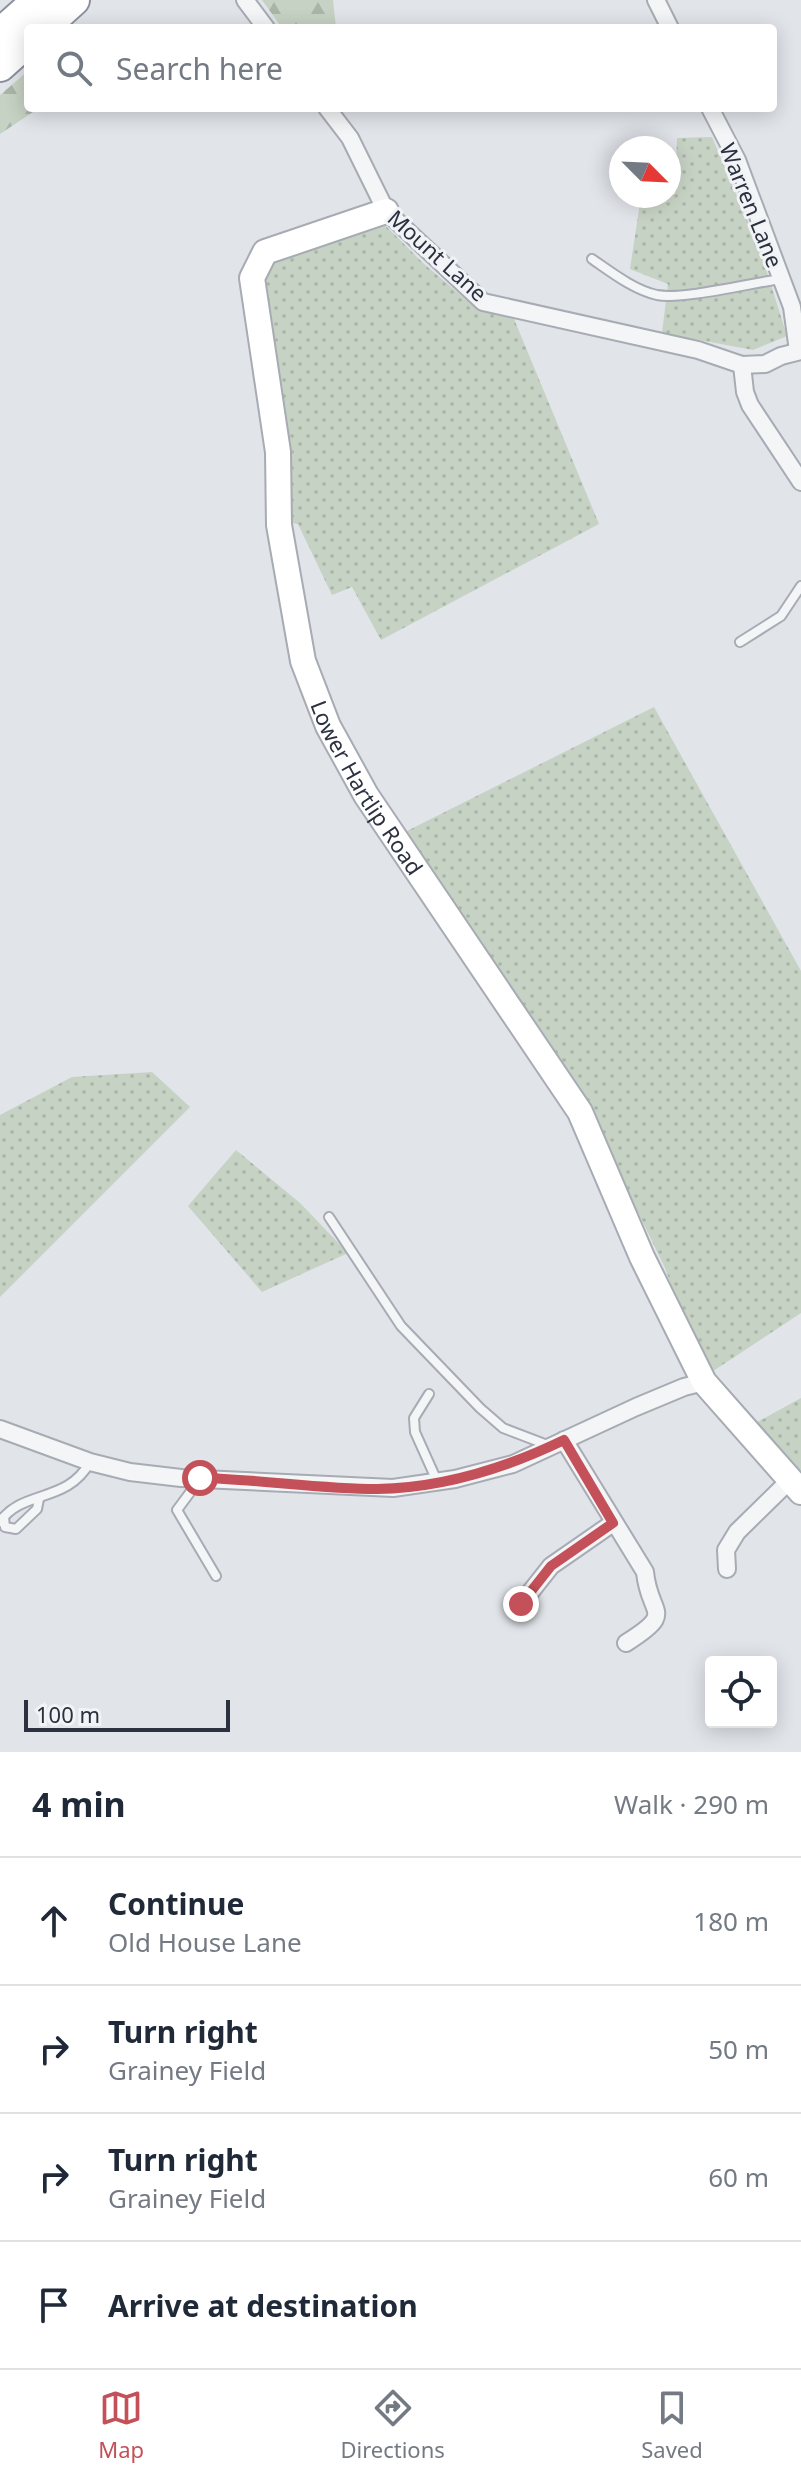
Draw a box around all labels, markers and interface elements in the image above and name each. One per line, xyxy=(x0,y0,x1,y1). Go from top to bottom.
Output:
search box xyxy=(24,24,777,112)
icon: search xyxy=(52,46,96,90)
text: Search here xyxy=(116,48,283,89)
north arrow xyxy=(609,136,681,208)
street label: Warren Lane xyxy=(713,138,791,272)
street label: Mount Lane xyxy=(382,202,494,308)
street label: Lower Hartlip Road xyxy=(304,696,430,880)
route start xyxy=(182,1460,218,1496)
route end xyxy=(503,1586,539,1622)
map controls xyxy=(705,1656,777,1728)
button: locate xyxy=(705,1656,777,1728)
scale bar xyxy=(24,1696,230,1732)
text: 100 m xyxy=(36,1699,100,1729)
text: 4 min xyxy=(32,1781,126,1827)
text: Walk · 290 m xyxy=(614,1786,769,1822)
text: Continue xyxy=(108,1883,244,1924)
icon: ahead xyxy=(32,1899,76,1943)
text: 180 m xyxy=(693,1903,769,1939)
text: Old House Lane xyxy=(108,1924,302,1960)
text: Turn right xyxy=(108,2011,258,2052)
icon: right xyxy=(32,2027,76,2071)
text: 50 m xyxy=(708,2031,769,2067)
text: Grainey Field xyxy=(108,2052,266,2088)
text: Turn right xyxy=(108,2139,258,2180)
icon: right xyxy=(32,2155,76,2199)
text: 60 m xyxy=(708,2159,769,2195)
text: Grainey Field xyxy=(108,2180,266,2216)
icon: arrive xyxy=(32,2283,76,2327)
text: Arrive at destination xyxy=(108,2285,418,2326)
tab: Map xyxy=(98,2386,144,2464)
tab: Directions xyxy=(340,2386,445,2464)
tab: Saved xyxy=(641,2386,703,2464)

